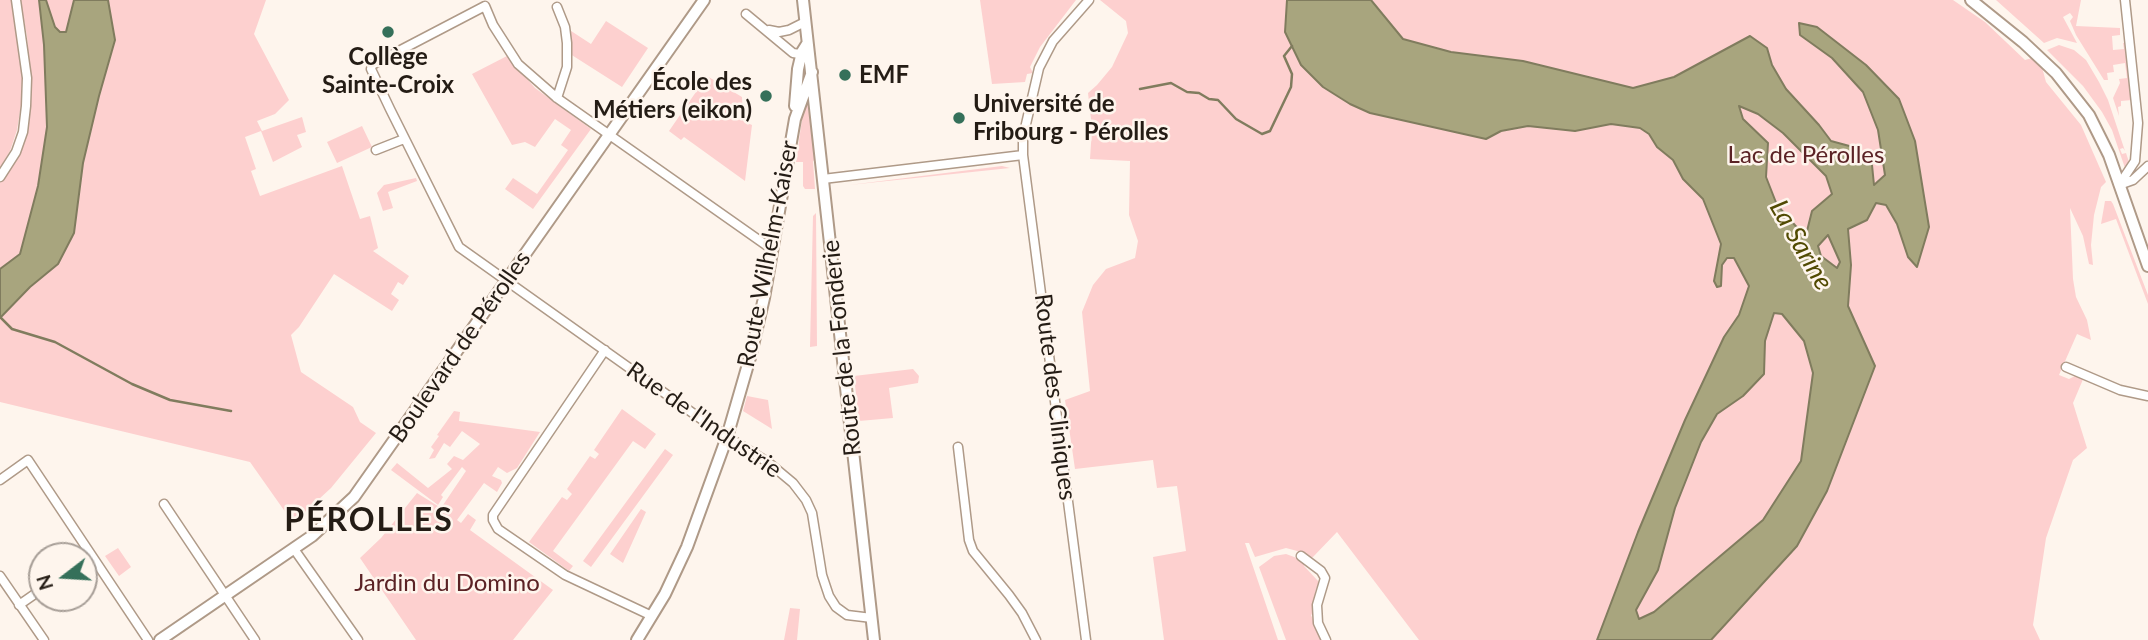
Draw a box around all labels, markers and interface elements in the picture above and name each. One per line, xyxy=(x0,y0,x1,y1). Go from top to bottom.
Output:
marker: Collège Sainte-Croix xyxy=(380,24,396,40)
place label: Collège Sainte-Croix xyxy=(322,43,454,99)
place label: EMF xyxy=(859,61,909,89)
marker: EMF xyxy=(837,67,853,83)
place label: École des Métiers (eikon) xyxy=(593,68,752,124)
marker: École des Métiers (eikon) xyxy=(758,88,774,104)
place label: Université de Fribourg - Pérolles xyxy=(973,90,1169,146)
marker: Université de Fribourg - Pérolles xyxy=(951,110,967,126)
street label: Route Wilhelm-Kaiser xyxy=(732,138,804,370)
park label: Lac de Pérolles xyxy=(1728,141,1884,169)
water label: La Sarine xyxy=(1763,194,1839,296)
street label: Route de la Fonderie xyxy=(816,238,868,458)
street label: Boulevard de Pérolles xyxy=(383,246,537,448)
street label: Route des Cliniques xyxy=(1028,292,1082,502)
street label: Rue de l'Industrie xyxy=(621,356,787,484)
district label: PÉROLLES xyxy=(285,502,453,540)
north arrow xyxy=(28,542,98,612)
park label: Jardin du Domino xyxy=(354,569,540,597)
text: N xyxy=(31,572,57,593)

